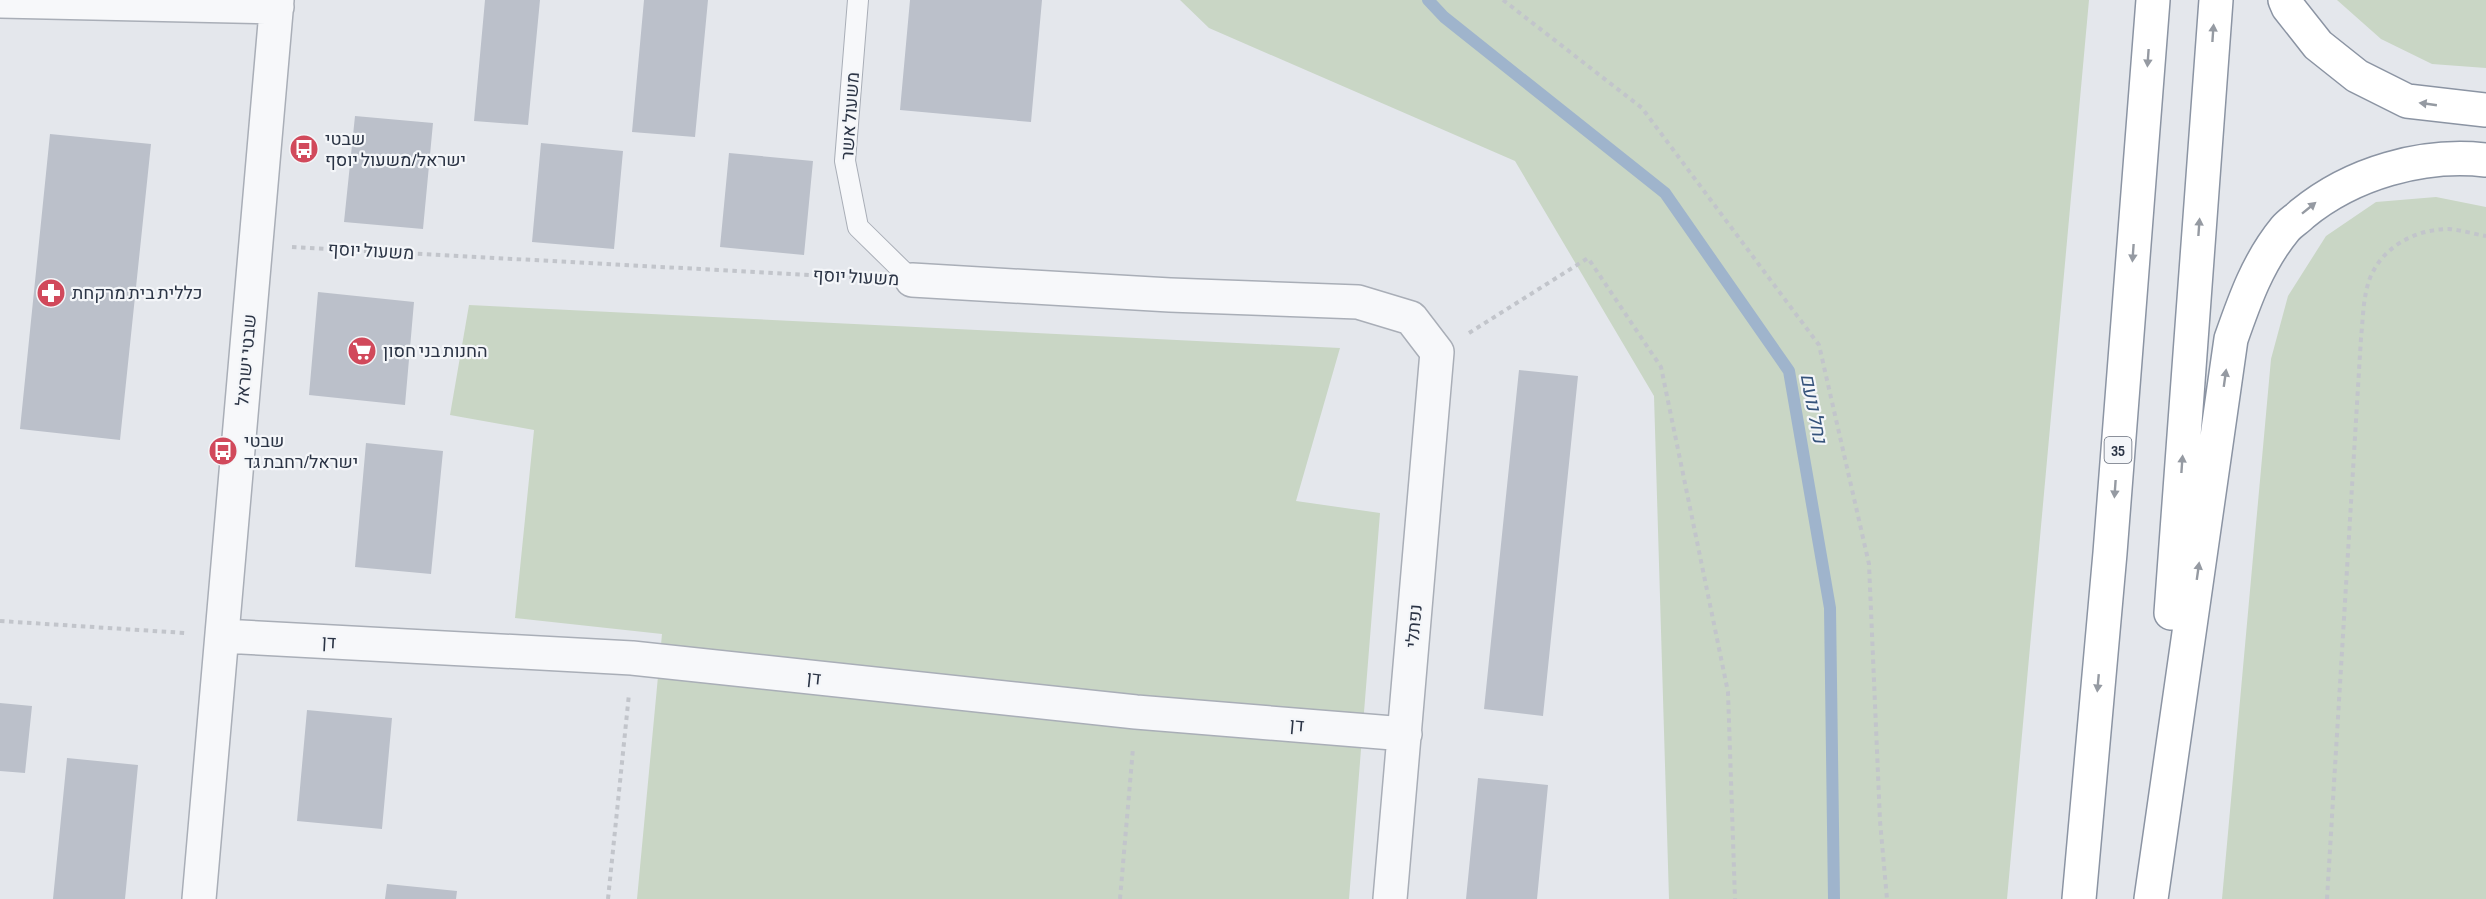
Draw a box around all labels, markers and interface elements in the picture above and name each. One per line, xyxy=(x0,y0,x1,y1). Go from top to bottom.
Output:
one-way arrow xyxy=(2209,23,2218,42)
one-way arrow xyxy=(2143,49,2153,68)
street label: משעול אשר xyxy=(837,71,864,161)
one-way arrow xyxy=(2418,99,2437,108)
place label: שבטי ישראל/משעול יוסף xyxy=(325,129,466,171)
bus stop icon: שבטי ישראל/משעול יוסף xyxy=(288,133,320,165)
one-way arrow xyxy=(2302,202,2317,215)
one-way arrow xyxy=(2195,218,2204,237)
street label: משעול יוסף xyxy=(327,239,415,264)
one-way arrow xyxy=(2128,243,2138,262)
street label: משעול יוסף xyxy=(812,265,900,290)
pharmacy icon: כללית בית מרקחת xyxy=(35,277,67,309)
place label: כללית בית מרקחת xyxy=(72,283,202,304)
street label: שבטי ישראל xyxy=(232,313,261,407)
supermarket icon: החנות בני חסון xyxy=(346,335,378,367)
place label: החנות בני חסון xyxy=(383,341,488,362)
one-way arrow xyxy=(2221,368,2230,387)
water label: נחל נועם xyxy=(1795,371,1832,447)
place label: שבטי ישראל/רחבת גד xyxy=(244,431,358,473)
bus stop icon: שבטי ישראל/רחבת גד xyxy=(207,435,239,467)
road number: 35 xyxy=(2104,437,2132,463)
one-way arrow xyxy=(2177,454,2187,473)
one-way arrow xyxy=(2110,480,2120,499)
one-way arrow xyxy=(2193,561,2202,580)
street label: נפתלי xyxy=(1402,603,1427,649)
street label: דן xyxy=(321,632,337,653)
street label: דן xyxy=(806,667,822,690)
one-way arrow xyxy=(2093,674,2103,693)
street label: דן xyxy=(1289,714,1305,737)

